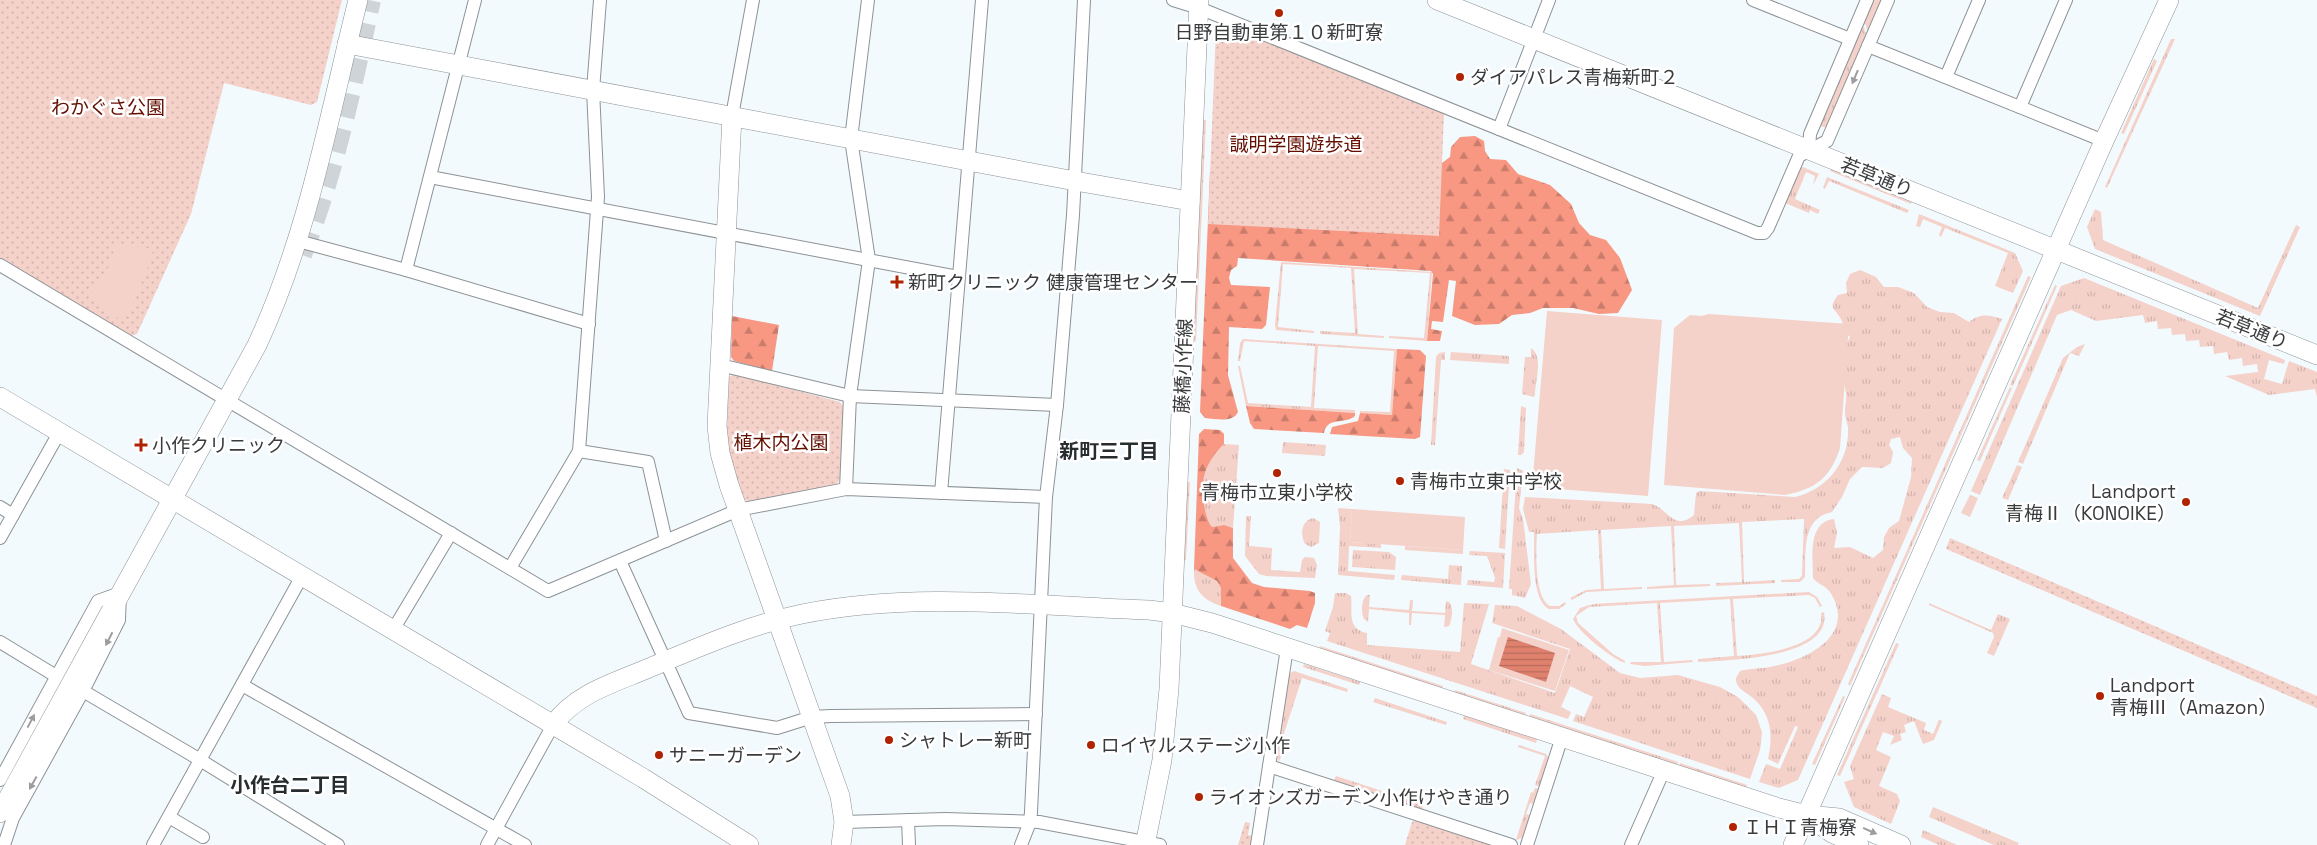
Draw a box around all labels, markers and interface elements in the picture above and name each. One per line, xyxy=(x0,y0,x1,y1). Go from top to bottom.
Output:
marker: 日野自動車第１０新町寮 xyxy=(1273,7,1285,19)
place label: 日野自動車第１０新町寮 xyxy=(1174,20,1384,45)
place label: ダイアパレス青梅新町２ xyxy=(1470,65,1679,90)
one-way arrow xyxy=(1850,70,1858,84)
marker: ダイアパレス青梅新町２ xyxy=(1454,71,1466,83)
park label: わかぐさ公園 xyxy=(51,95,165,120)
park label: 誠明学園遊歩道 xyxy=(1229,132,1363,157)
street label: 若草通り xyxy=(1837,152,1917,203)
place label: 新町クリニック 健康管理センター xyxy=(908,270,1198,295)
marker: 新町クリニック 健康管理センター xyxy=(890,275,904,289)
street label: 若草通り xyxy=(2212,304,2292,355)
street label: 藤橋小作線 xyxy=(1169,318,1198,414)
park label: 植木内公園 xyxy=(733,430,829,455)
place label: 小作クリニック xyxy=(152,433,285,458)
marker: 小作クリニック xyxy=(134,438,148,452)
district label: 新町三丁目 xyxy=(1059,438,1159,464)
marker: 青梅市立東小学校 xyxy=(1271,467,1283,479)
place label: 青梅市立東中学校 xyxy=(1410,469,1562,494)
marker: 青梅市立東中学校 xyxy=(1394,475,1406,487)
place label: Landport 青梅Ⅱ（KONOIKE） xyxy=(2005,479,2176,526)
place label: 青梅市立東小学校 xyxy=(1201,480,1353,505)
marker: Landport 青梅Ⅱ（KONOIKE） xyxy=(2180,496,2192,508)
one-way arrow xyxy=(105,632,113,647)
place label: Landport 青梅Ⅲ（Amazon） xyxy=(2110,673,2277,720)
marker: Landport 青梅Ⅲ（Amazon） xyxy=(2094,690,2106,702)
one-way arrow xyxy=(27,715,36,728)
place label: シャトレー新町 xyxy=(899,728,1032,753)
place label: ロイヤルステージ小作 xyxy=(1101,733,1290,758)
marker: シャトレー新町 xyxy=(883,734,895,746)
marker: ロイヤルステージ小作 xyxy=(1085,739,1097,751)
place label: サニーガーデン xyxy=(669,743,802,768)
marker: サニーガーデン xyxy=(653,749,665,761)
district label: 小作台二丁目 xyxy=(230,772,350,798)
one-way arrow xyxy=(28,776,37,789)
place label: ライオンズガーデン小作けやき通り xyxy=(1209,785,1513,810)
marker: ライオンズガーデン小作けやき通り xyxy=(1193,791,1205,803)
place label: ＩＨＩ青梅寮 xyxy=(1743,815,1857,840)
marker: ＩＨＩ青梅寮 xyxy=(1727,821,1739,833)
one-way arrow xyxy=(1863,828,1877,836)

